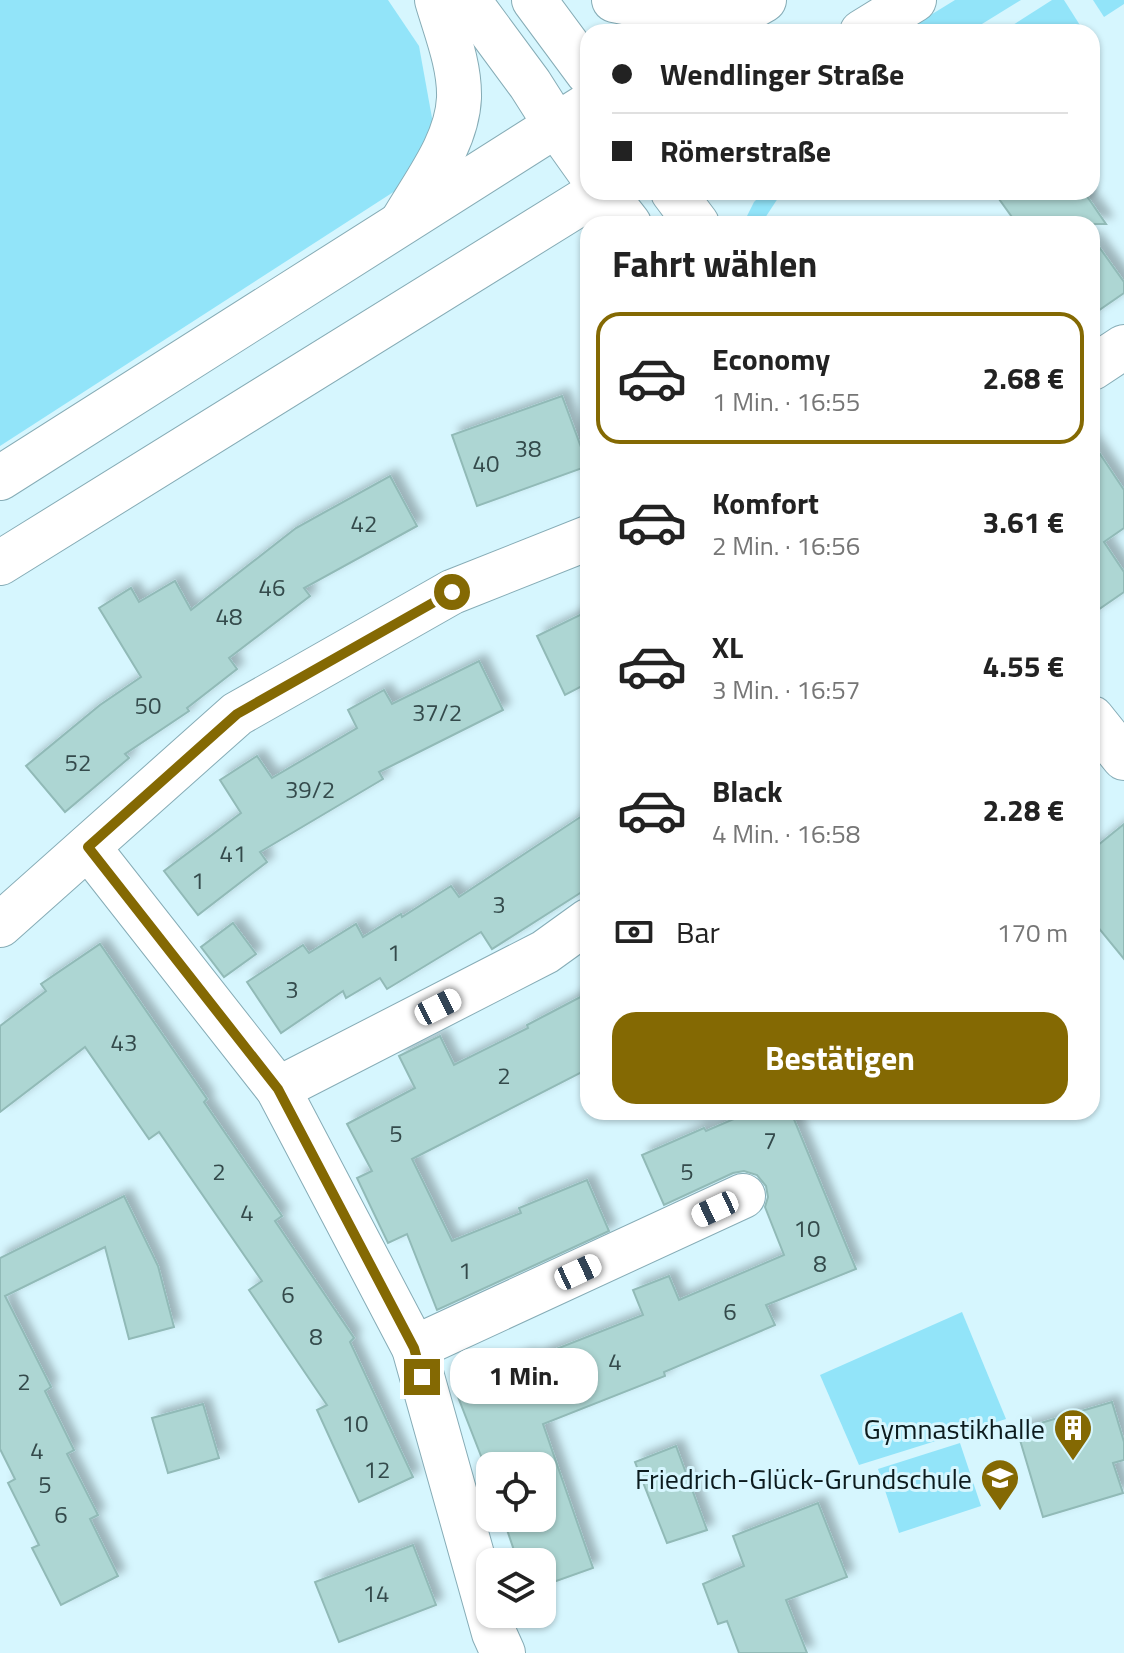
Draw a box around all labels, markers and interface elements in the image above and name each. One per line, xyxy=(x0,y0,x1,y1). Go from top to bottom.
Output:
text: Wendlinger Straße xyxy=(660,51,904,97)
text: Römerstraße xyxy=(660,128,831,174)
text: Fahrt wählen xyxy=(612,236,817,291)
text: Economy xyxy=(712,336,830,382)
icon: car xyxy=(616,342,688,414)
text: 2.68 € xyxy=(983,355,1064,401)
text: 1 Min. · 16:55 xyxy=(712,382,860,421)
house number: 38 xyxy=(515,430,541,466)
house number: 40 xyxy=(473,445,499,481)
text: Komfort xyxy=(712,480,819,526)
icon: car xyxy=(616,486,688,558)
text: 3.61 € xyxy=(983,499,1064,545)
house number: 42 xyxy=(351,505,377,541)
text: 2 Min. · 16:56 xyxy=(712,526,860,565)
house number: 46 xyxy=(259,569,285,605)
route start xyxy=(434,574,470,610)
house number: 48 xyxy=(216,598,242,634)
text: XL xyxy=(712,624,743,670)
icon: car xyxy=(616,630,688,702)
text: 4.55 € xyxy=(983,643,1064,689)
text: 3 Min. · 16:57 xyxy=(712,670,860,709)
house number: 50 xyxy=(135,687,161,723)
house number: 37/2 xyxy=(412,694,462,730)
house number: 52 xyxy=(65,744,91,780)
text: Black xyxy=(712,768,783,814)
house number: 39/2 xyxy=(285,771,335,807)
icon: car xyxy=(616,774,688,846)
text: 2.28 € xyxy=(983,787,1064,833)
text: 4 Min. · 16:58 xyxy=(712,814,860,853)
house number: 41 xyxy=(220,835,246,871)
house number: 1 xyxy=(191,862,205,898)
house number: 3 xyxy=(492,886,506,922)
text: Bar xyxy=(676,909,720,955)
icon: cash xyxy=(612,910,656,954)
text: 170 m xyxy=(997,913,1068,952)
house number: 1 xyxy=(387,934,401,970)
house number: 3 xyxy=(285,971,299,1007)
car xyxy=(411,985,465,1029)
button: Bestätigen xyxy=(612,1012,1068,1104)
house number: 43 xyxy=(111,1024,137,1060)
house number: 2 xyxy=(497,1057,511,1093)
house number: 5 xyxy=(389,1115,403,1151)
house number: 7 xyxy=(763,1122,777,1158)
house number: 2 xyxy=(212,1153,226,1189)
house number: 5 xyxy=(680,1153,694,1189)
car xyxy=(688,1188,742,1230)
house number: 4 xyxy=(240,1194,254,1230)
house number: 10 xyxy=(794,1210,820,1246)
house number: 8 xyxy=(813,1245,827,1281)
car xyxy=(551,1251,605,1293)
house number: 1 xyxy=(458,1252,472,1288)
house number: 6 xyxy=(281,1276,295,1312)
house number: 6 xyxy=(723,1293,737,1329)
house number: 8 xyxy=(309,1318,323,1354)
house number: 4 xyxy=(608,1343,622,1379)
callout: 1 Min. xyxy=(450,1349,598,1405)
text: 1 Min. xyxy=(489,1356,559,1395)
route end xyxy=(404,1359,440,1395)
house number: 2 xyxy=(17,1363,31,1399)
house number: 10 xyxy=(342,1405,368,1441)
place label: Gymnastikhalle xyxy=(863,1407,1045,1450)
building icon: Gymnastikhalle xyxy=(1052,1407,1094,1462)
house number: 4 xyxy=(30,1432,44,1468)
house number: 12 xyxy=(364,1451,390,1487)
map controls xyxy=(476,1452,556,1628)
button: locate xyxy=(476,1452,556,1532)
place label: Friedrich-Glück-Grundschule xyxy=(635,1457,972,1500)
school or university icon: Friedrich-Glück-Grundschule xyxy=(979,1457,1021,1512)
house number: 5 xyxy=(38,1466,52,1502)
house number: 6 xyxy=(54,1496,68,1532)
button: layers xyxy=(476,1548,556,1628)
house number: 14 xyxy=(363,1575,389,1611)

